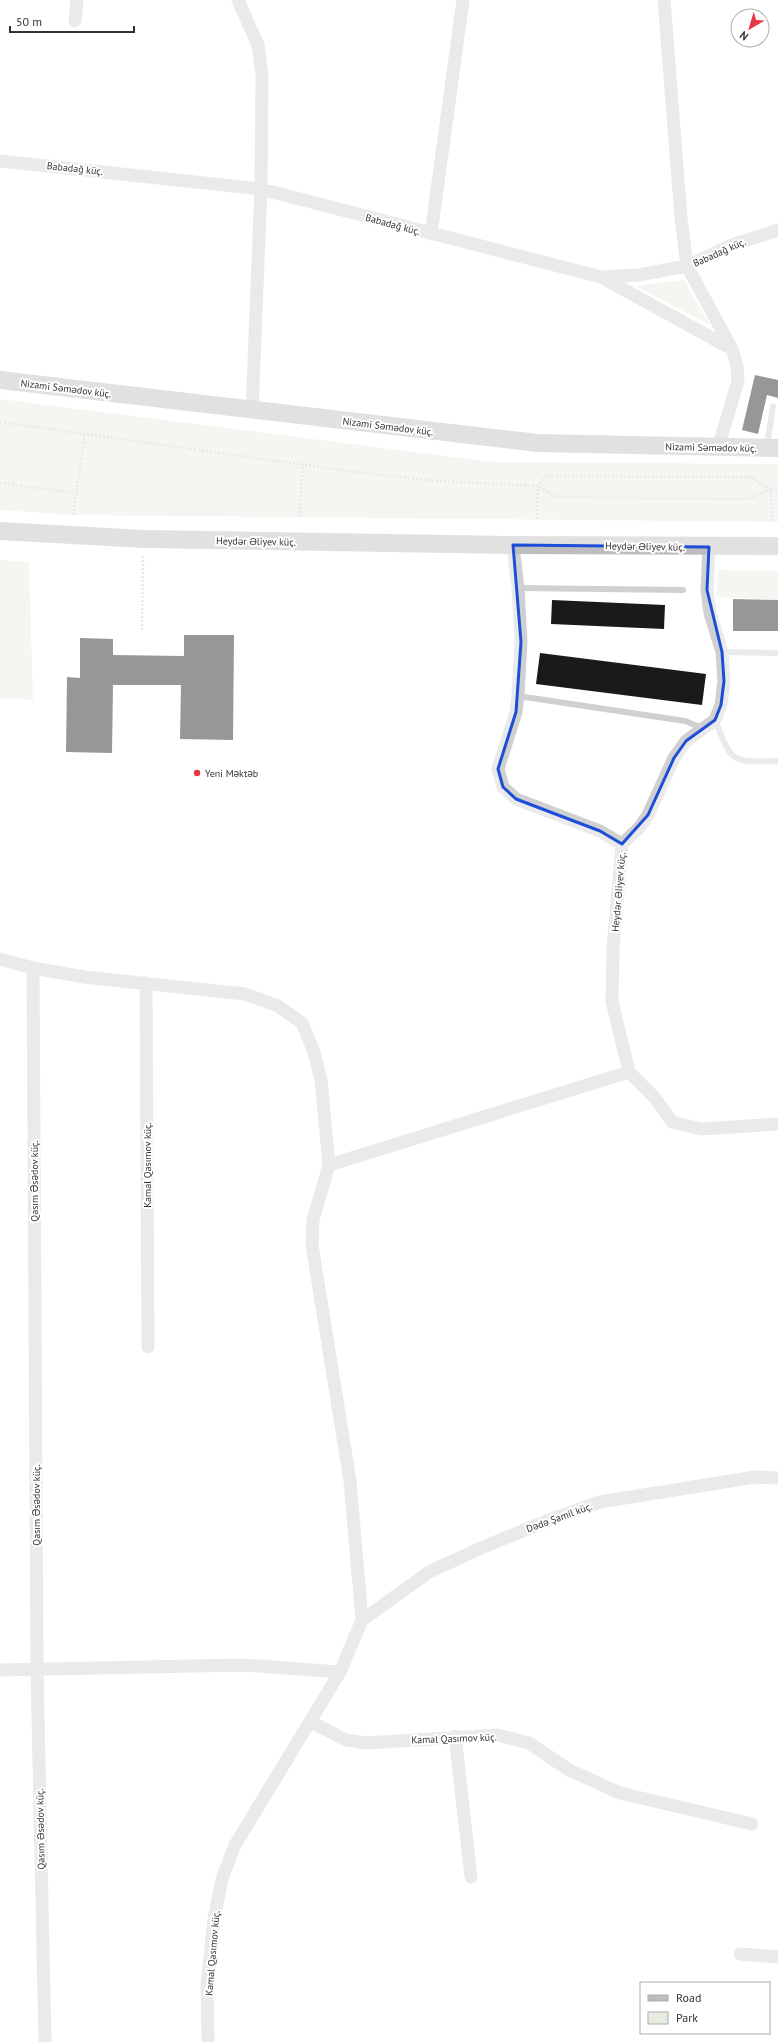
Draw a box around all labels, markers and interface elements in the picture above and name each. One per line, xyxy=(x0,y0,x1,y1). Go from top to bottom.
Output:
scale bar xyxy=(10,8,134,34)
north arrow xyxy=(730,8,770,48)
text: 50 m xyxy=(16,14,42,29)
text: N xyxy=(737,28,751,44)
street label: Babadağ küç. xyxy=(46,159,104,178)
street label: Babadağ küç. xyxy=(364,211,422,238)
street label: Babadağ küç. xyxy=(691,235,748,270)
street label: Nizami Səmədov küç. xyxy=(20,376,112,401)
street label: Nizami Səmədov küç. xyxy=(342,414,434,439)
street label: Nizami Səmədov küç. xyxy=(665,440,757,455)
street label: Heydər Əliyev küç. xyxy=(216,534,296,549)
street label: Heydər Əliyev küç. xyxy=(605,539,685,554)
place label: Yeni Məktəb xyxy=(205,767,258,780)
marker: Yeni Məktəb xyxy=(192,768,202,778)
street label: Heydər Əliyev küç. xyxy=(609,852,628,932)
street label: Kamal Qasımov küç. xyxy=(141,1122,154,1208)
street label: Qasım Əsədov küç. xyxy=(28,1140,41,1222)
street label: Qasım Əsədov küç. xyxy=(30,1464,43,1546)
street label: Dədə Şamil küç. xyxy=(524,1500,594,1535)
street label: Kamal Qasımov küç. xyxy=(411,1731,497,1746)
street label: Qasım Əsədov küç. xyxy=(33,1788,48,1870)
street label: Kamal Qasımov küç. xyxy=(202,1910,223,1996)
legend xyxy=(640,1982,770,2034)
text: Road xyxy=(676,1990,701,2005)
text: Park xyxy=(676,2010,698,2025)

